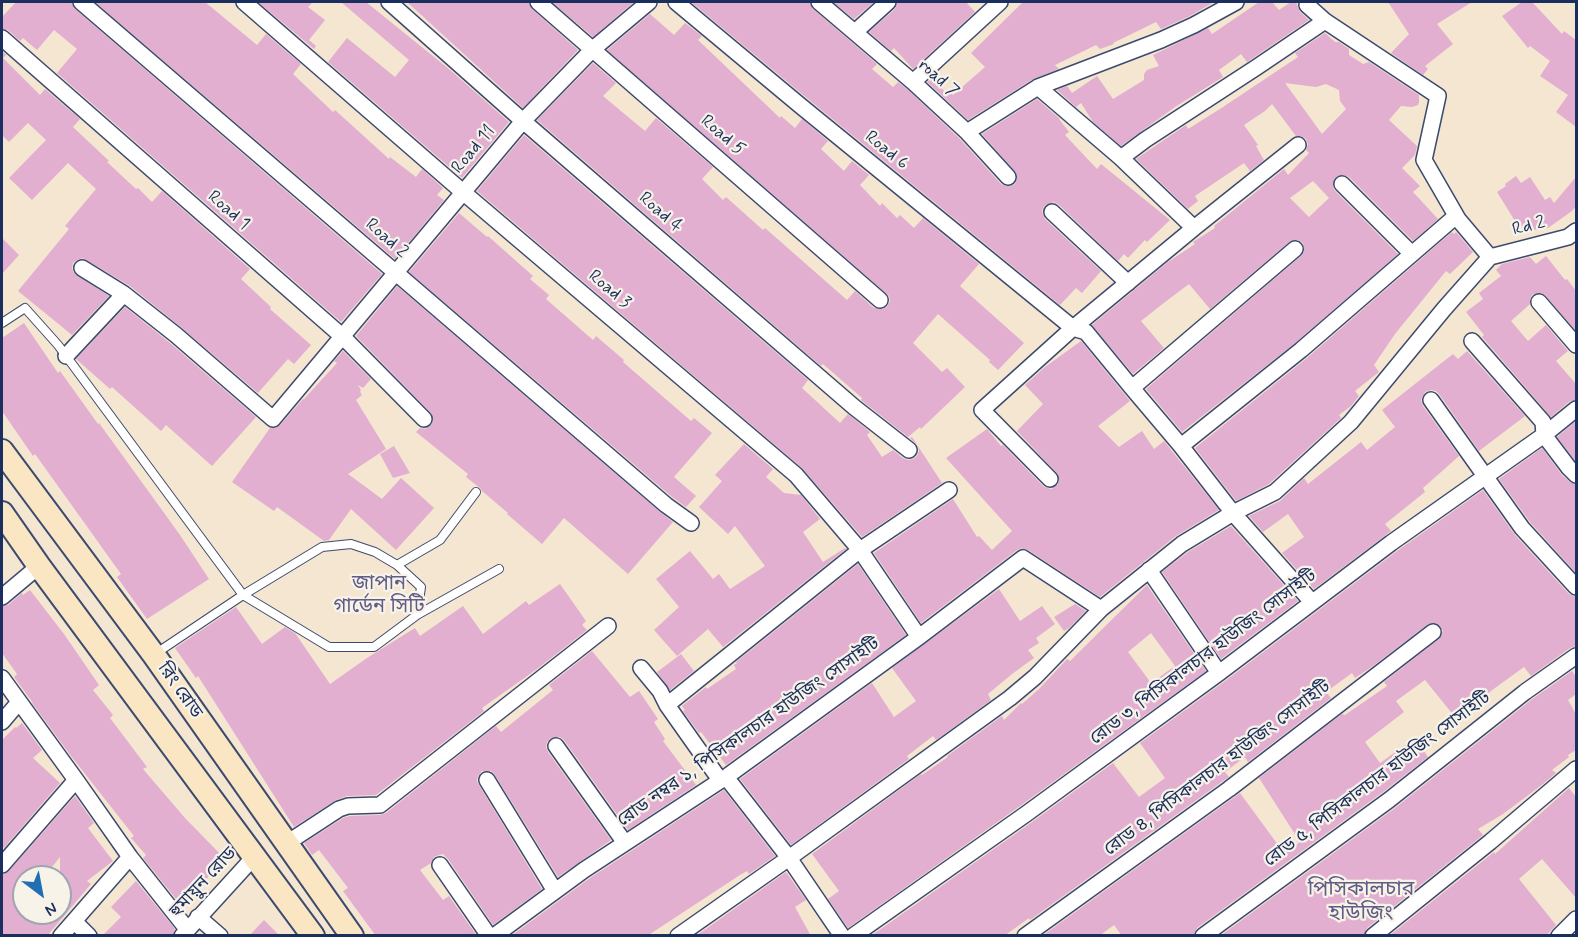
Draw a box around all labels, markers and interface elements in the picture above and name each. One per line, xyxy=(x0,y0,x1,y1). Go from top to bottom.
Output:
street label: road 7 xyxy=(913,55,963,103)
street label: Road 5 xyxy=(695,111,749,161)
street label: Road 11 xyxy=(448,121,500,179)
street label: Road 6 xyxy=(860,127,912,175)
street label: Road 1 xyxy=(202,187,254,235)
street label: Road 4 xyxy=(634,188,686,238)
street label: Rd 2 xyxy=(1510,213,1548,241)
street label: Road 2 xyxy=(360,215,412,263)
street label: Road 3 xyxy=(583,266,635,314)
street label: রোড ৩, পিসিকালচার হাউজিং সোসাইটি xyxy=(1086,566,1322,750)
district label: জাপান গার্ডেন সিটি xyxy=(333,573,425,620)
street label: রোড নম্বর ১, পিসিকালচার হাউজিং সোসাইটি xyxy=(614,634,884,832)
street label: রিং রোড xyxy=(152,659,206,723)
street label: রোড ৪, পিসিকালচার হাউজিং সোসাইটি xyxy=(1100,677,1336,861)
street label: রোড ৫, পিসিকালচার হাউজিং সোসাইটি xyxy=(1260,688,1496,872)
street label: হুমায়ুন রোড xyxy=(166,844,242,922)
north arrow xyxy=(12,865,72,925)
district label: পিসিকালচার হাউজিং xyxy=(1308,878,1414,928)
text: N xyxy=(41,897,61,921)

